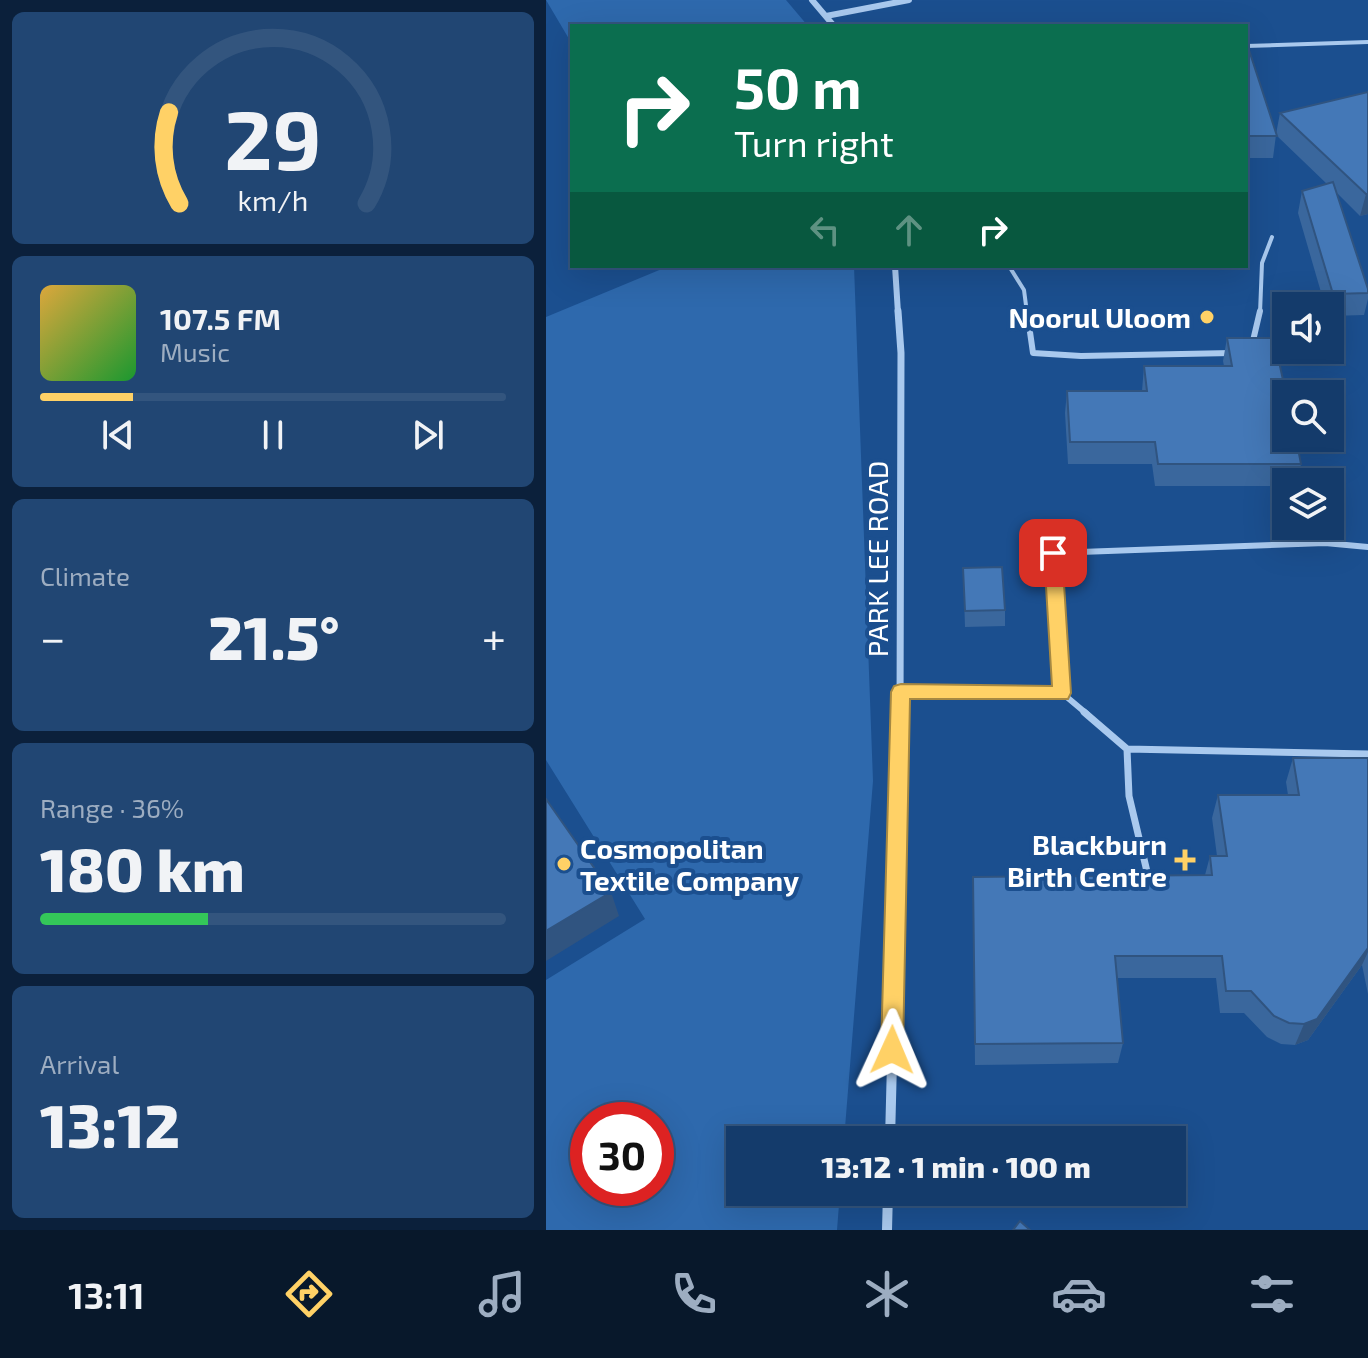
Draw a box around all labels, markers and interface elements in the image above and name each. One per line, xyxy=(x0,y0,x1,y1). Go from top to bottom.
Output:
text: 50 m xyxy=(734,53,862,120)
icon: right xyxy=(602,56,706,160)
text: 29 xyxy=(224,86,322,186)
text: Turn right xyxy=(734,121,894,164)
text: km/h xyxy=(238,182,308,217)
icon: left xyxy=(803,208,847,252)
icon: ahead xyxy=(887,208,931,252)
icon: right xyxy=(971,208,1015,252)
map controls xyxy=(1272,292,1344,540)
button: sound xyxy=(1272,292,1344,364)
text: 107.5 FM xyxy=(160,300,281,336)
place label: Noorul Uloom xyxy=(1008,300,1191,334)
marker: Noorul Uloom xyxy=(1198,308,1216,326)
text: Music xyxy=(160,336,230,367)
button: search xyxy=(1272,380,1344,452)
icon: previous xyxy=(96,413,140,457)
icon: pause xyxy=(251,413,295,457)
icon: next xyxy=(406,413,450,457)
street label: PARK LEE ROAD xyxy=(860,461,894,657)
button: layers xyxy=(1272,468,1344,540)
pin xyxy=(1019,519,1087,587)
icon: arrive xyxy=(1031,531,1075,575)
text: Climate xyxy=(40,560,130,591)
text: 21.5° xyxy=(208,600,339,672)
text: − xyxy=(40,610,66,663)
text: + xyxy=(482,610,506,663)
text: Range · 36% xyxy=(40,792,184,823)
place label: Blackburn Birth Centre xyxy=(1007,827,1167,893)
place label: Cosmopolitan Textile Company xyxy=(580,831,799,897)
text: 180 km xyxy=(40,832,245,904)
marker: Blackburn Birth Centre xyxy=(1174,849,1196,871)
marker: Cosmopolitan Textile Company xyxy=(555,855,573,873)
position arrow xyxy=(850,1008,934,1092)
text: Arrival xyxy=(40,1048,119,1079)
text: 13:12 xyxy=(40,1088,180,1160)
speed limit sign: 30 xyxy=(570,1102,674,1206)
text: 13:12 · 1 min · 100 m xyxy=(821,1148,1091,1184)
icon: directions xyxy=(281,1266,337,1322)
icon: music xyxy=(474,1266,530,1322)
icon: phone xyxy=(666,1266,722,1322)
icon: climate xyxy=(859,1266,915,1322)
icon: car xyxy=(1051,1266,1107,1322)
icon: filters xyxy=(1244,1266,1300,1322)
text: 13:11 xyxy=(68,1273,145,1316)

